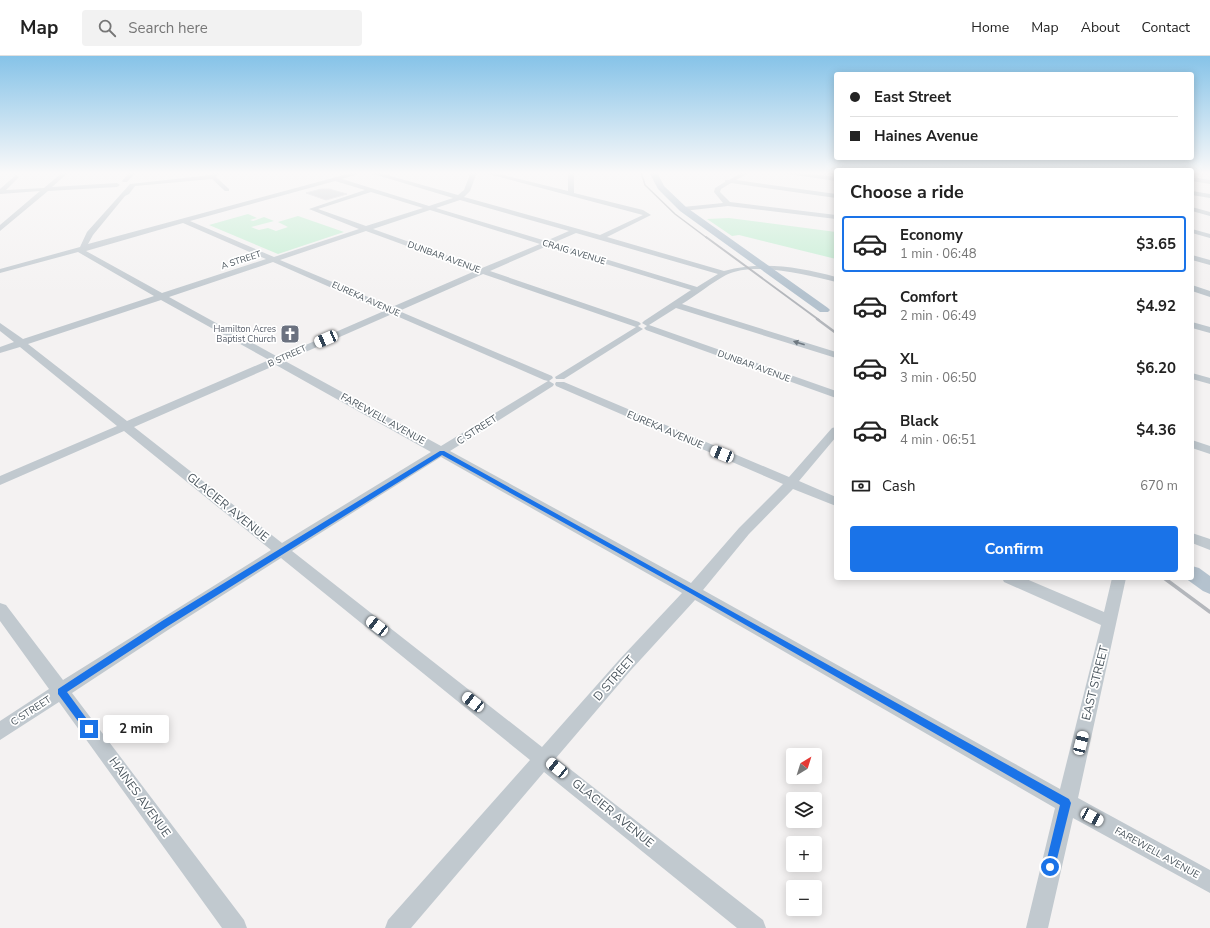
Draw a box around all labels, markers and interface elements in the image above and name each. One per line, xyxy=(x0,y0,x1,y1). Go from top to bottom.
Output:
search box xyxy=(82,10,362,46)
text: Map xyxy=(20,15,58,41)
icon: search xyxy=(96,17,118,39)
text: Search here xyxy=(128,18,208,38)
text: Home xyxy=(971,18,1009,37)
text: Map xyxy=(1031,18,1059,37)
text: About xyxy=(1081,18,1120,37)
text: Contact xyxy=(1142,18,1190,37)
text: East Street xyxy=(874,87,951,107)
text: Haines Avenue xyxy=(874,126,978,146)
text: Choose a ride xyxy=(850,180,964,204)
text: Economy xyxy=(900,225,963,245)
icon: car xyxy=(852,226,888,262)
text: $3.65 xyxy=(1136,234,1176,254)
street label: CRAIG AVENUE xyxy=(541,237,607,267)
street label: DUNBAR AVENUE xyxy=(406,238,482,276)
text: 1 min · 06:48 xyxy=(900,245,976,263)
street label: A STREET xyxy=(219,248,263,272)
street label: EUREKA AVENUE xyxy=(330,279,402,319)
text: Comfort xyxy=(900,287,957,307)
icon: car xyxy=(852,288,888,324)
text: $4.92 xyxy=(1136,296,1176,316)
text: 2 min · 06:49 xyxy=(900,307,976,325)
place label: Hamilton Acres Baptist Church xyxy=(214,323,276,345)
church icon: Hamilton Acres Baptist Church xyxy=(279,323,301,345)
car xyxy=(313,329,339,349)
one-way arrow xyxy=(793,340,805,346)
street label: B STREET xyxy=(266,342,309,370)
street label: DUNBAR AVENUE xyxy=(716,347,792,385)
text: XL xyxy=(900,349,919,369)
icon: car xyxy=(852,350,888,386)
text: $6.20 xyxy=(1136,358,1176,378)
text: 3 min · 06:50 xyxy=(900,369,976,387)
street label: FAREWELL AVENUE xyxy=(338,390,428,448)
street label: EUREKA AVENUE xyxy=(625,408,705,452)
text: Black xyxy=(900,411,938,431)
street label: C STREET xyxy=(454,412,500,448)
icon: car xyxy=(852,412,888,448)
text: $4.36 xyxy=(1136,420,1176,440)
text: 4 min · 06:51 xyxy=(900,431,976,449)
car xyxy=(709,444,735,464)
street label: GLACIER AVENUE xyxy=(184,469,272,545)
icon: cash xyxy=(850,475,872,497)
text: Cash xyxy=(882,476,916,496)
text: 670 m xyxy=(1140,477,1178,495)
button: Confirm xyxy=(850,526,1178,572)
car xyxy=(364,614,390,638)
street label: EAST STREET xyxy=(1078,643,1112,722)
street label: D STREET xyxy=(590,651,639,704)
car xyxy=(460,690,486,714)
street label: C STREET xyxy=(8,693,54,729)
callout: 2 min xyxy=(103,715,169,743)
route end xyxy=(80,720,98,738)
text: 2 min xyxy=(119,720,153,738)
car xyxy=(1072,730,1090,756)
north arrow xyxy=(786,748,822,784)
map controls xyxy=(786,748,822,916)
street label: HAINES AVENUE xyxy=(106,754,174,840)
car xyxy=(544,756,570,780)
street label: GLACIER AVENUE xyxy=(569,775,657,851)
button: layers xyxy=(786,792,822,828)
car xyxy=(1079,806,1105,828)
street label: FAREWELL AVENUE xyxy=(1112,824,1202,882)
button: + xyxy=(786,836,822,872)
route start xyxy=(1041,858,1059,876)
button: − xyxy=(786,880,822,916)

